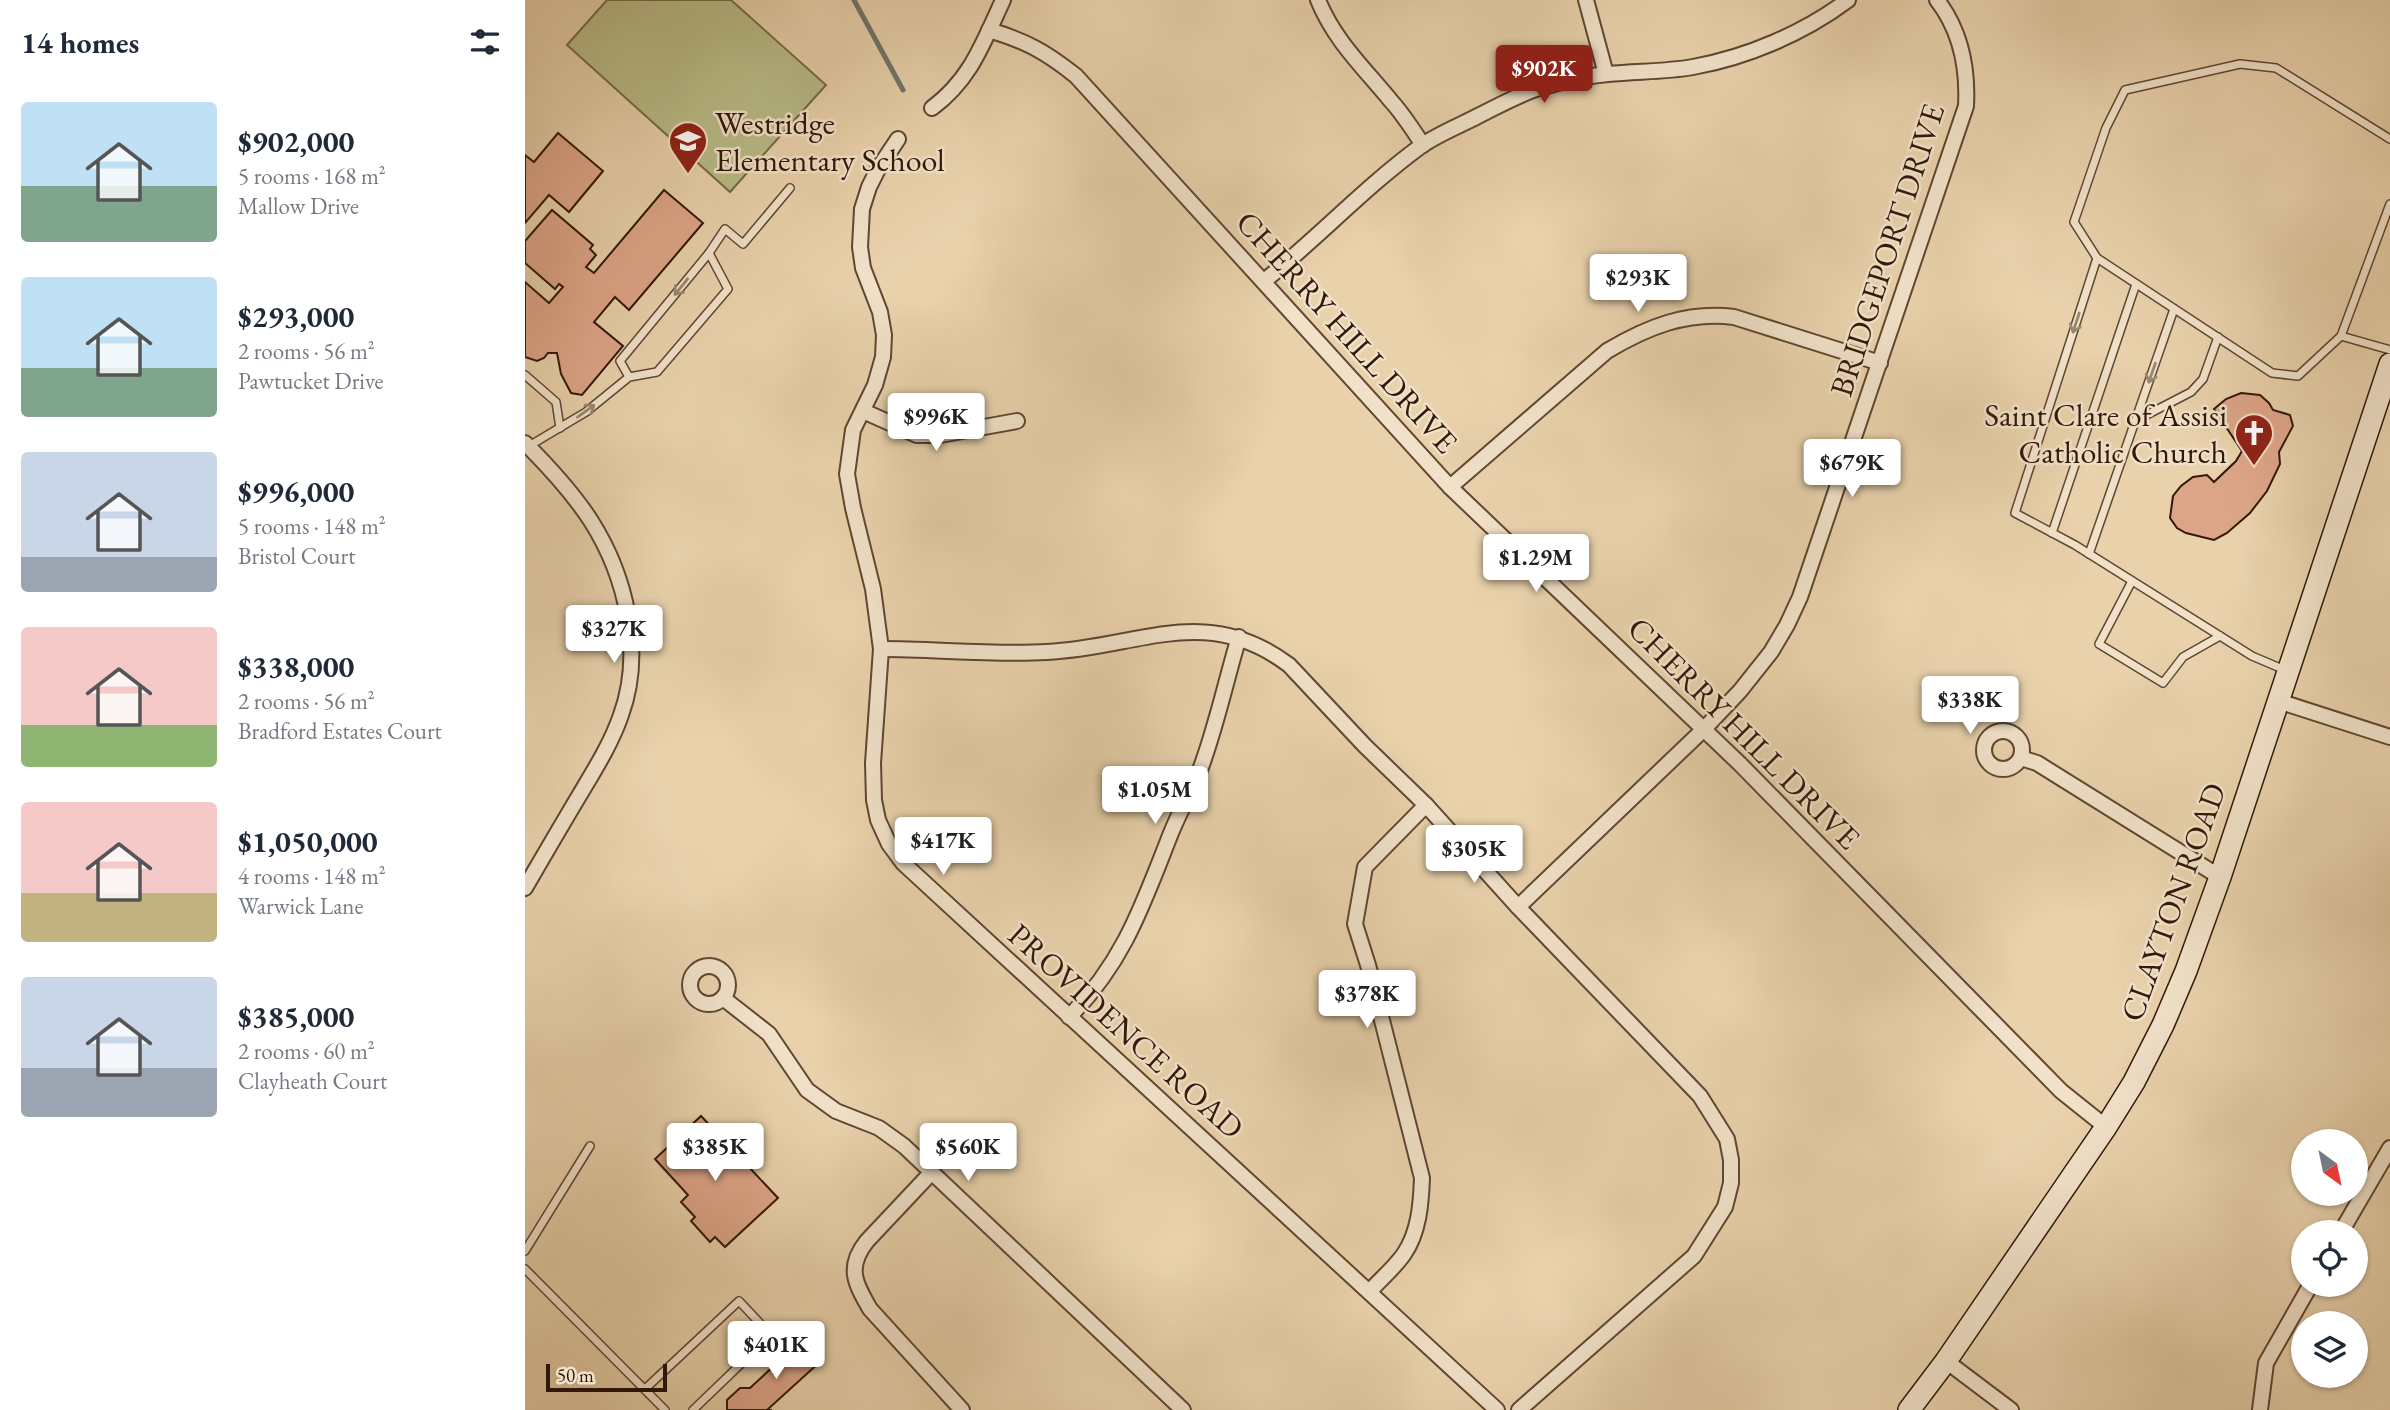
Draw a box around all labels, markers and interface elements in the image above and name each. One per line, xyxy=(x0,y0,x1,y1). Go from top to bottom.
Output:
text: 14 homes xyxy=(21,23,139,62)
icon: filters xyxy=(466,23,504,61)
pin: $902K xyxy=(1495,46,1593,105)
text: $902K xyxy=(1512,53,1576,83)
street label: BRIDGEPORT DRIVE xyxy=(1820,99,1954,401)
place label: Westridge Elementary School xyxy=(715,102,945,181)
school or university icon: Westridge Elementary School xyxy=(667,120,709,175)
text: $902,000 xyxy=(238,122,354,161)
icon: home xyxy=(77,130,161,214)
text: 5 rooms · 168 m² xyxy=(238,161,386,191)
text: Mallow Drive xyxy=(238,191,359,221)
street label: CHERRY HILL DRIVE xyxy=(1227,202,1467,462)
pin: $293K xyxy=(1589,254,1687,314)
text: $293K xyxy=(1606,262,1670,292)
one-way arrow xyxy=(673,277,688,295)
text: $293,000 xyxy=(238,297,354,336)
icon: home xyxy=(77,305,161,389)
one-way arrow xyxy=(2069,312,2082,334)
text: 2 rooms · 56 m² xyxy=(238,336,375,366)
one-way arrow xyxy=(2145,362,2157,384)
text: Pawtucket Drive xyxy=(238,366,383,396)
pin: $996K xyxy=(887,393,985,453)
place label: Saint Clare of Assisi Catholic Church xyxy=(1984,394,2227,473)
text: $996K xyxy=(904,401,968,431)
one-way arrow xyxy=(577,403,595,418)
church icon: Saint Clare of Assisi Catholic Church xyxy=(2233,412,2275,467)
pin: $679K xyxy=(1803,440,1901,499)
text: $679K xyxy=(1820,447,1884,477)
text: $996,000 xyxy=(238,472,354,511)
icon: home xyxy=(77,480,161,564)
text: 5 rooms · 148 m² xyxy=(238,511,386,541)
pin: $1.29M xyxy=(1479,534,1593,594)
text: Bristol Court xyxy=(238,541,355,571)
text: $1.29M xyxy=(1499,542,1573,572)
pin: $327K xyxy=(565,606,663,665)
street label: CHERRY HILL DRIVE xyxy=(1619,608,1869,858)
text: $327K xyxy=(582,613,646,643)
text: $338,000 xyxy=(238,647,354,686)
icon: home xyxy=(77,655,161,739)
pin: $338K xyxy=(1921,676,2019,736)
text: $338K xyxy=(1938,684,2002,714)
text: 2 rooms · 56 m² xyxy=(238,686,375,716)
text: Bradford Estates Court xyxy=(238,716,442,746)
pin: $1.05M xyxy=(1098,766,1212,826)
text: $1.05M xyxy=(1118,774,1192,804)
street label: CLAYTON ROAD xyxy=(2110,777,2236,1027)
pin: $417K xyxy=(894,818,992,877)
text: $1,050,000 xyxy=(238,822,378,861)
text: $417K xyxy=(911,825,975,855)
pin: $305K xyxy=(1425,826,1523,885)
icon: home xyxy=(77,830,161,914)
text: $305K xyxy=(1442,833,1506,863)
text: 4 rooms · 148 m² xyxy=(238,861,386,891)
text: Warwick Lane xyxy=(238,891,364,921)
street label: PROVIDENCE ROAD xyxy=(999,914,1253,1148)
pin: $378K xyxy=(1318,970,1416,1030)
text: $378K xyxy=(1335,978,1399,1008)
text: $385,000 xyxy=(238,997,354,1036)
icon: home xyxy=(77,1005,161,1089)
text: 2 rooms · 60 m² xyxy=(238,1036,375,1066)
text: Clayheath Court xyxy=(238,1066,387,1096)
pin: $385K xyxy=(666,1124,764,1183)
pin: $560K xyxy=(919,1124,1017,1183)
north arrow xyxy=(2291,1129,2368,1206)
map controls xyxy=(2291,1129,2368,1388)
text: $385K xyxy=(683,1131,747,1161)
text: $560K xyxy=(936,1131,1000,1161)
button: locate xyxy=(2291,1220,2368,1297)
button: layers xyxy=(2291,1311,2368,1388)
pin: $401K xyxy=(727,1322,825,1381)
text: $401K xyxy=(744,1329,808,1359)
scale bar xyxy=(546,1361,667,1393)
text: 50 m xyxy=(557,1363,594,1388)

